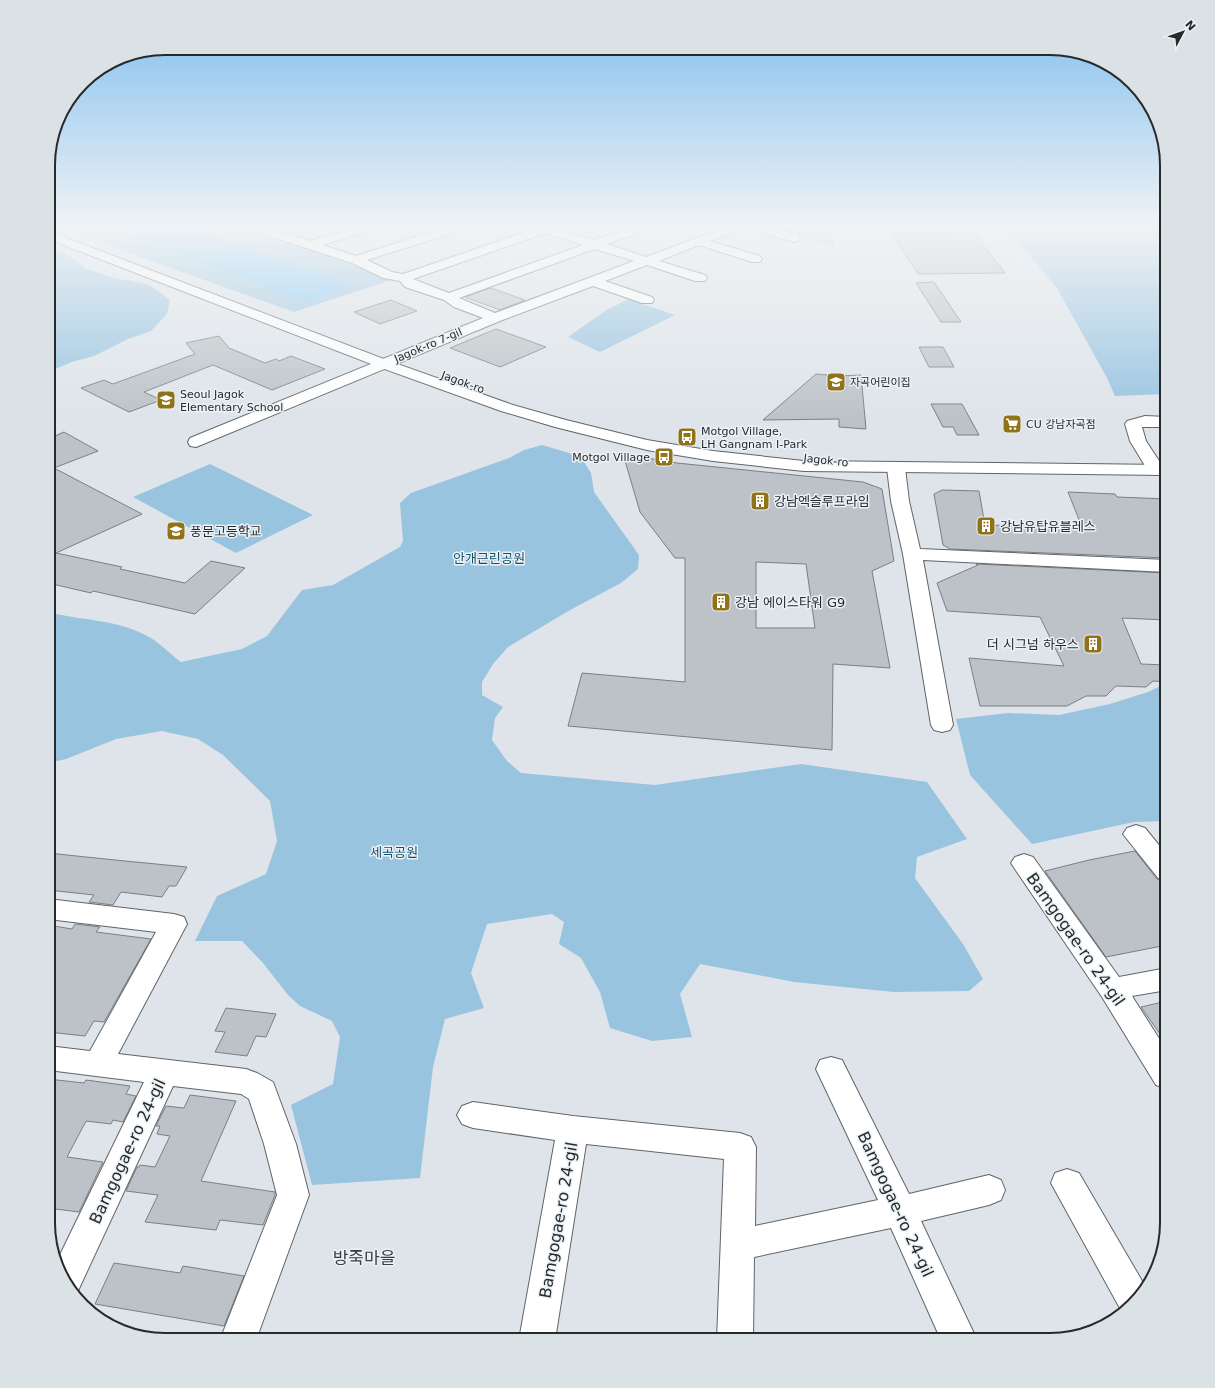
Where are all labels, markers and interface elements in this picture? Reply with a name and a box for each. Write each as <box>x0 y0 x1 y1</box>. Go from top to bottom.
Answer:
north arrow <box>1163 12 1203 52</box>
text: N <box>1182 18 1198 34</box>
street label: Jagok-ro 7-gil <box>391 325 464 366</box>
street label: Jagok-ro <box>438 368 486 396</box>
school or university icon: 자곡어린이집 <box>825 371 847 393</box>
place label: 자곡어린이집 <box>850 376 911 389</box>
place label: Seoul Jagok Elementary School <box>180 388 283 414</box>
school or university icon: Seoul Jagok Elementary School <box>155 389 177 411</box>
supermarket icon: CU 강남자곡점 <box>1001 413 1023 435</box>
place label: CU 강남자곡점 <box>1026 418 1096 431</box>
place label: Motgol Village, LH Gangnam I-Park <box>701 425 808 451</box>
bus stop icon: Motgol Village, LH Gangnam I-Park <box>676 426 698 448</box>
bus stop icon: Motgol Village <box>653 446 675 468</box>
place label: Motgol Village <box>572 451 650 464</box>
street label: Jagok-ro <box>802 452 849 469</box>
building icon: 강남엑슬루프라임 <box>749 490 771 512</box>
place label: 강남엑슬루프라임 <box>774 494 870 509</box>
building icon: 강남유탑유블레스 <box>975 515 997 537</box>
place label: 강남유탑유블레스 <box>1000 519 1096 534</box>
school or university icon: 풍문고등학교 <box>165 520 187 542</box>
place label: 풍문고등학교 <box>190 524 262 539</box>
park label: 안개근린공원 <box>453 551 525 566</box>
building icon: 강남 에이스타워 G9 <box>710 591 732 613</box>
place label: 강남 에이스타워 G9 <box>735 595 845 610</box>
building icon: 더 시그넘 하우스 <box>1082 633 1104 655</box>
place label: 더 시그넘 하우스 <box>987 637 1079 652</box>
park label: 세곡공원 <box>370 845 418 860</box>
street label: Bamgogae-ro 24-gil <box>1022 869 1129 1010</box>
street label: Bamgogae-ro 24-gil <box>85 1076 169 1227</box>
street label: Bamgogae-ro 24-gil <box>854 1129 938 1280</box>
street label: Bamgogae-ro 24-gil <box>535 1141 582 1300</box>
district label: 방죽마을 <box>333 1248 395 1268</box>

